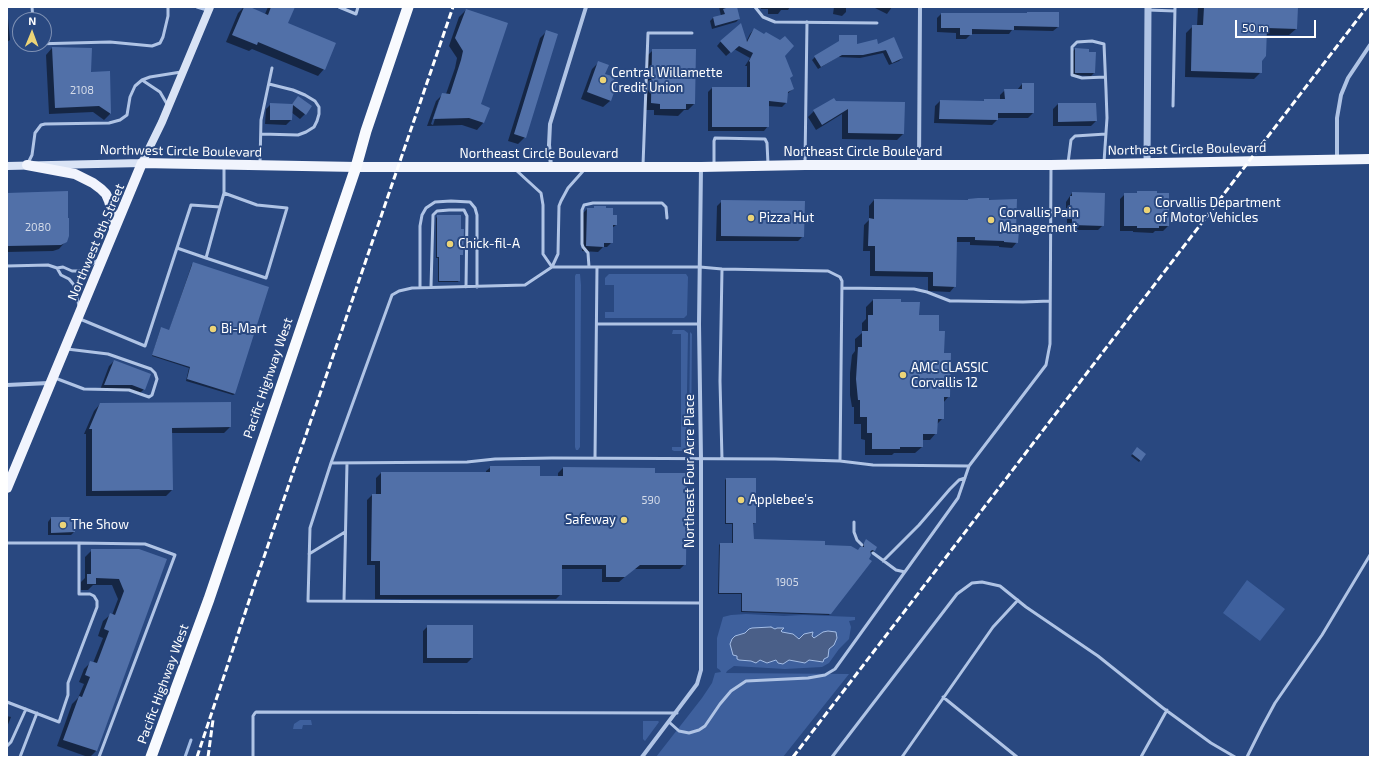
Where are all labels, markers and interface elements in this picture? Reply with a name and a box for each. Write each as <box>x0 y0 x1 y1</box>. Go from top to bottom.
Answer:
north arrow <box>12 12 52 52</box>
scale bar <box>1237 12 1318 38</box>
text: N <box>28 14 36 27</box>
text: 50 m <box>1242 20 1269 34</box>
place label: Central Willamette Credit Union <box>611 65 723 96</box>
marker: Central Willamette Credit Union <box>598 75 608 85</box>
house number: 2108 <box>70 83 94 97</box>
street label: Northeast Circle Boulevard <box>1107 140 1267 158</box>
street label: Northwest Circle Boulevard <box>100 142 262 160</box>
street label: Northeast Circle Boulevard <box>784 144 942 160</box>
street label: Northeast Circle Boulevard <box>460 146 618 162</box>
street label: Northwest 9th Street <box>64 181 128 303</box>
place label: Corvallis Department of Motor Vehicles <box>1155 195 1281 226</box>
place label: Corvallis Pain Management <box>999 205 1079 236</box>
marker: Corvallis Department of Motor Vehicles <box>1142 205 1152 215</box>
place label: Pizza Hut <box>759 210 814 226</box>
marker: Pizza Hut <box>746 213 756 223</box>
marker: Corvallis Pain Management <box>986 215 996 225</box>
house number: 2080 <box>25 220 51 234</box>
place label: Chick-fil-A <box>458 236 520 252</box>
marker: Chick-fil-A <box>445 239 455 249</box>
street label: Pacific Highway West <box>240 316 296 440</box>
place label: Bi-Mart <box>221 321 267 337</box>
marker: Bi-Mart <box>208 324 218 334</box>
place label: AMC CLASSIC Corvallis 12 <box>911 360 988 391</box>
marker: AMC CLASSIC Corvallis 12 <box>898 370 908 380</box>
street label: Northeast Four Acre Place <box>682 394 698 548</box>
place label: Applebee's <box>749 492 814 508</box>
house number: 590 <box>642 493 660 507</box>
marker: Applebee's <box>736 495 746 505</box>
place label: Safeway <box>565 512 616 528</box>
marker: Safeway <box>619 515 629 525</box>
place label: The Show <box>71 517 129 533</box>
marker: The Show <box>58 520 68 530</box>
house number: 1905 <box>775 575 799 589</box>
street label: Pacific Highway West <box>134 622 192 746</box>

